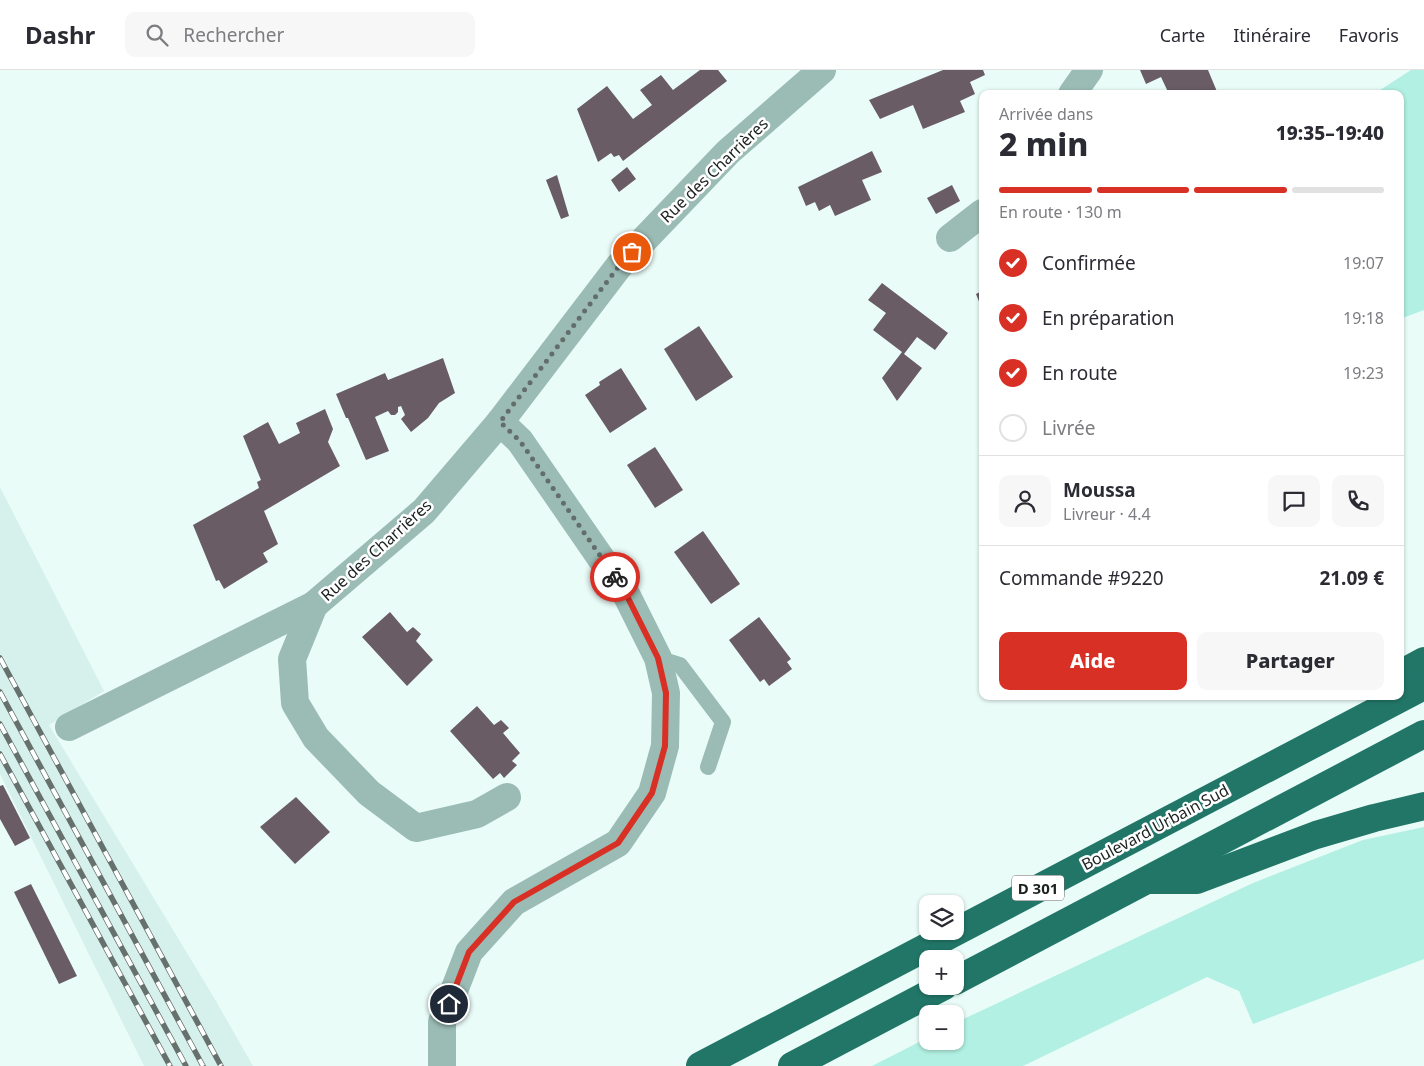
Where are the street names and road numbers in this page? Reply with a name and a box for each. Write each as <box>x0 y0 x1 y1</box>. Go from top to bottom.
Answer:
street label: Rue des Charrières <box>655 113 773 227</box>
street label: Rue des Charrières <box>316 494 436 606</box>
street label: Boulevard Urbain Sud <box>1077 779 1233 875</box>
road number: D 301 <box>1012 876 1064 900</box>

